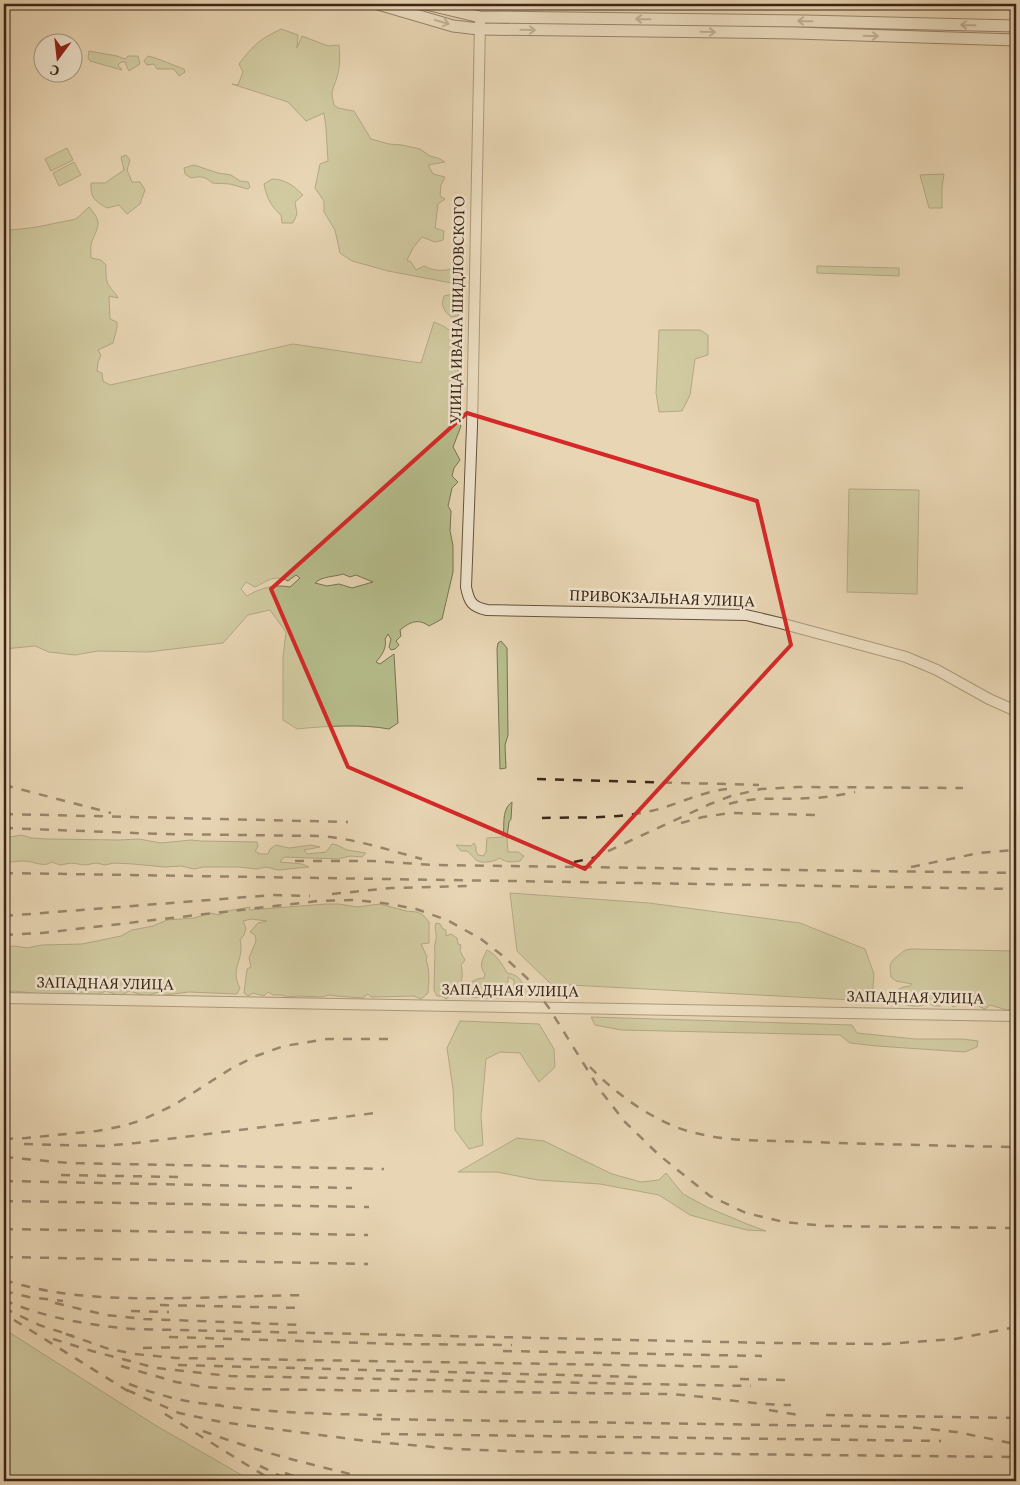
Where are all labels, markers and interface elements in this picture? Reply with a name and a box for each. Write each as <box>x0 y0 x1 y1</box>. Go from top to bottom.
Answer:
one-way arrow <box>635 14 651 24</box>
one-way arrow <box>797 17 813 26</box>
one-way arrow <box>433 18 449 28</box>
one-way arrow <box>960 20 976 30</box>
one-way arrow <box>520 25 536 35</box>
one-way arrow <box>700 27 716 37</box>
one-way arrow <box>862 31 878 40</box>
north arrow <box>32 32 82 82</box>
text: С <box>48 59 62 79</box>
street label: УЛИЦА ИВАНА ШИДЛОВСКОГО <box>447 196 471 424</box>
street label: ПРИВОКЗАЛЬНАЯ УЛИЦА <box>569 586 756 614</box>
street label: ЗАПАДНАЯ УЛИЦА <box>36 973 174 997</box>
street label: ЗАПАДНАЯ УЛИЦА <box>441 980 579 1004</box>
street label: ЗАПАДНАЯ УЛИЦА <box>846 987 984 1011</box>

